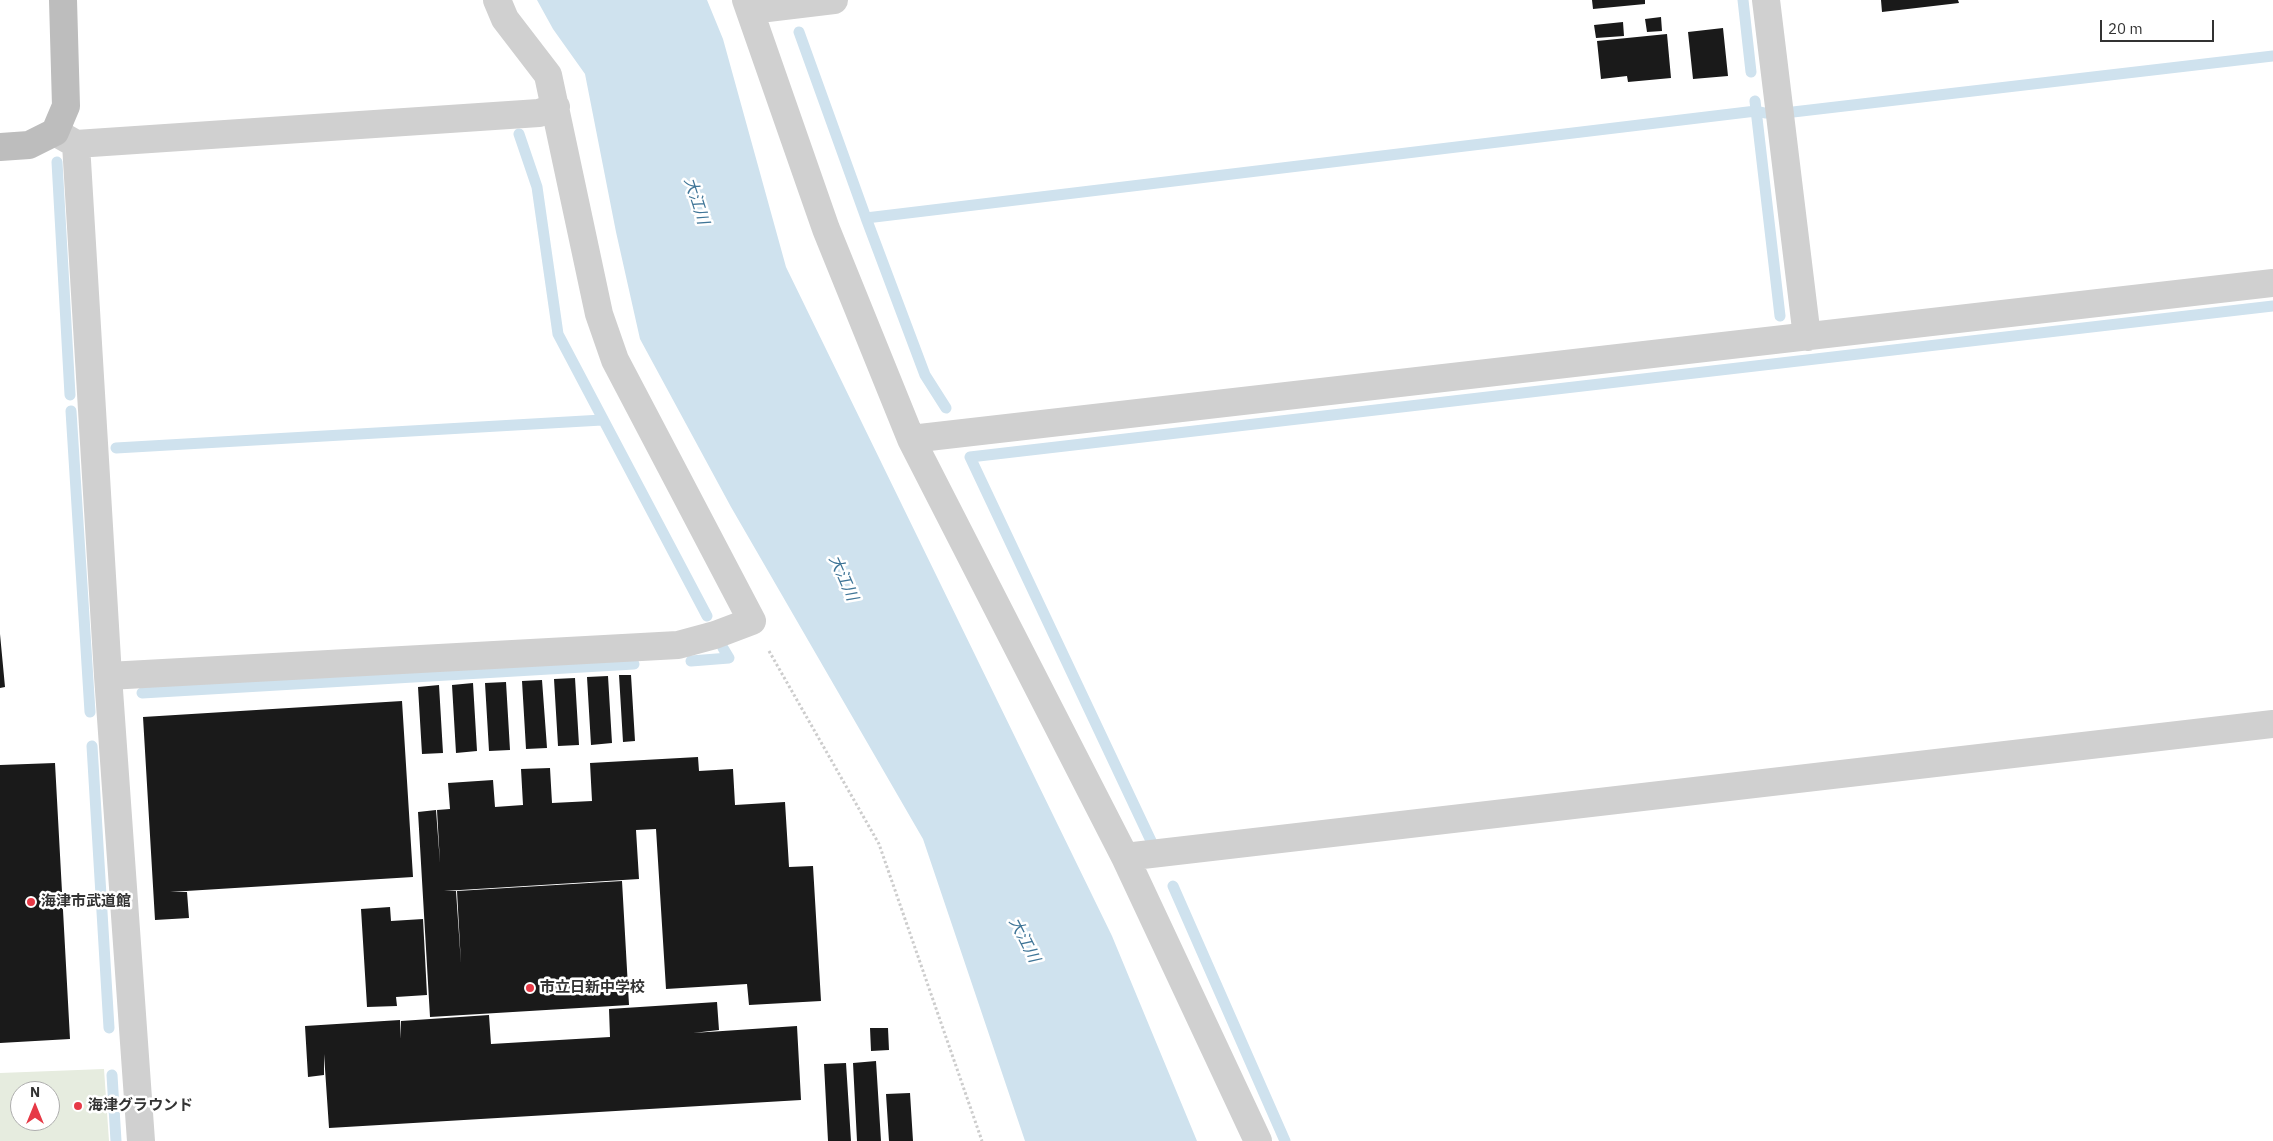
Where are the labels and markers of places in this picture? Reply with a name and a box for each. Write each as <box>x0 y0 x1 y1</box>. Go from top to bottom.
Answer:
place label: 海津市武道館 <box>41 893 131 911</box>
marker: 海津市武道館 <box>25 896 37 908</box>
place label: 市立日新中学校 <box>540 979 645 997</box>
marker: 市立日新中学校 <box>524 982 536 994</box>
place label: 海津グラウンド <box>88 1097 193 1115</box>
marker: 海津グラウンド <box>72 1100 84 1112</box>

